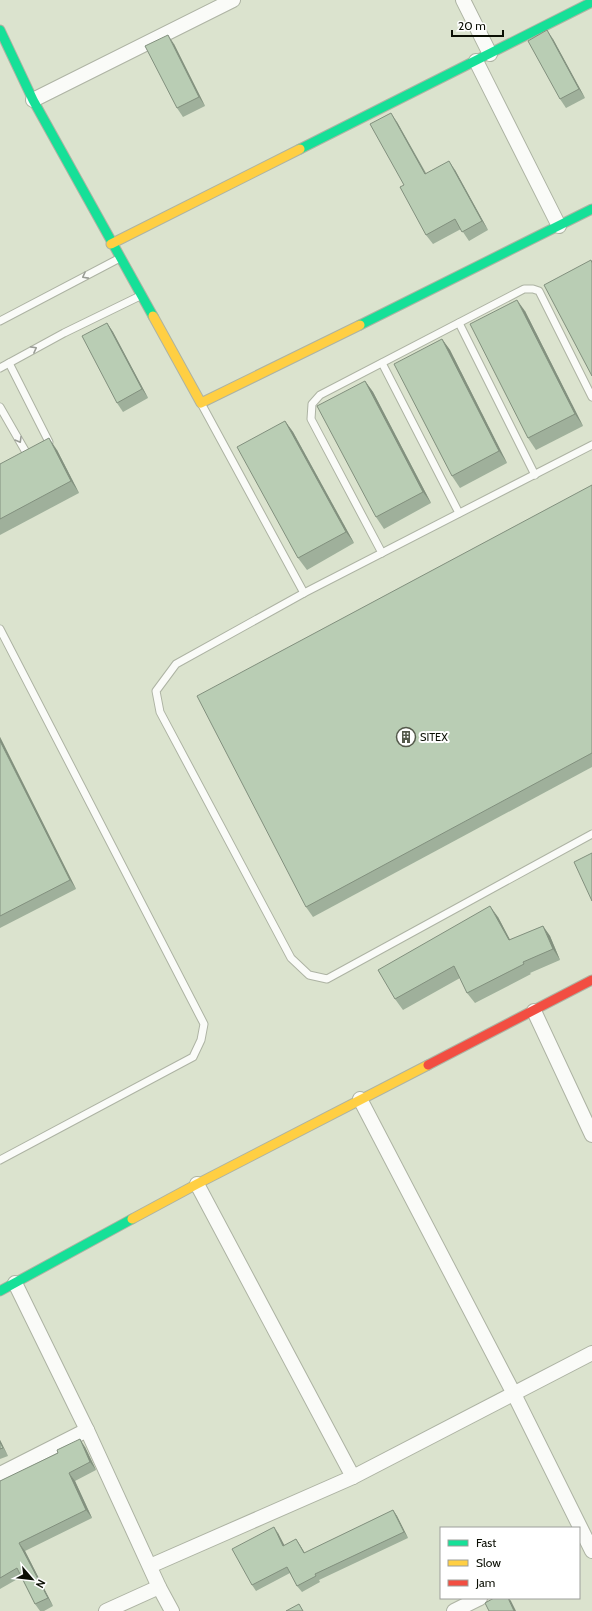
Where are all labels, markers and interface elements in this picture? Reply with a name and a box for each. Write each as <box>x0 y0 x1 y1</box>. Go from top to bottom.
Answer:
scale bar <box>452 12 503 38</box>
text: 20 m <box>458 18 486 33</box>
one-way arrow <box>82 272 89 279</box>
one-way arrow <box>30 346 37 354</box>
one-way arrow <box>15 436 22 444</box>
building icon: SITEX <box>395 726 417 748</box>
place label: SITEX <box>420 730 448 744</box>
legend <box>440 1527 580 1599</box>
text: Fast <box>476 1535 496 1550</box>
text: Slow <box>476 1555 501 1570</box>
north arrow <box>12 1559 52 1599</box>
text: Jam <box>475 1575 495 1590</box>
text: N <box>33 1577 49 1590</box>

